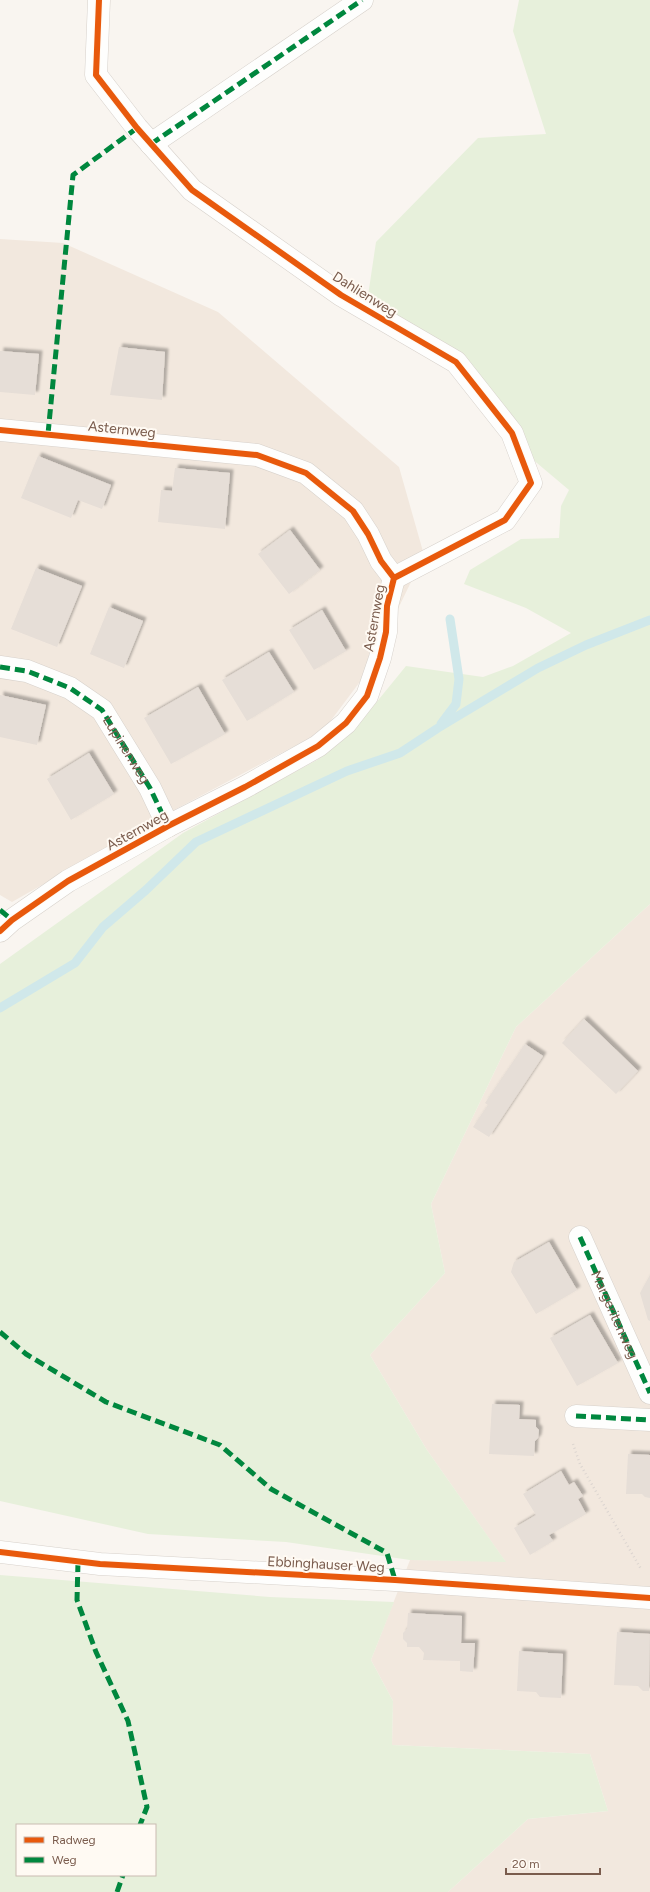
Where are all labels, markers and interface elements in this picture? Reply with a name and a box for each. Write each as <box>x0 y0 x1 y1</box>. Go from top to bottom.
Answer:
street label: Dahlienweg <box>329 268 400 321</box>
street label: Asternweg <box>87 417 157 442</box>
street label: Asternweg <box>360 583 389 653</box>
street label: Lupinenweg <box>99 713 153 787</box>
street label: Asternweg <box>103 807 171 854</box>
street label: Margeritenweg <box>587 1268 642 1362</box>
street label: Ebbinghauser Weg <box>267 1553 385 1576</box>
legend <box>16 1824 156 1876</box>
text: Radweg <box>52 1833 96 1847</box>
scale bar <box>506 1850 600 1876</box>
text: Weg <box>52 1853 77 1867</box>
text: 20 m <box>512 1857 540 1871</box>

